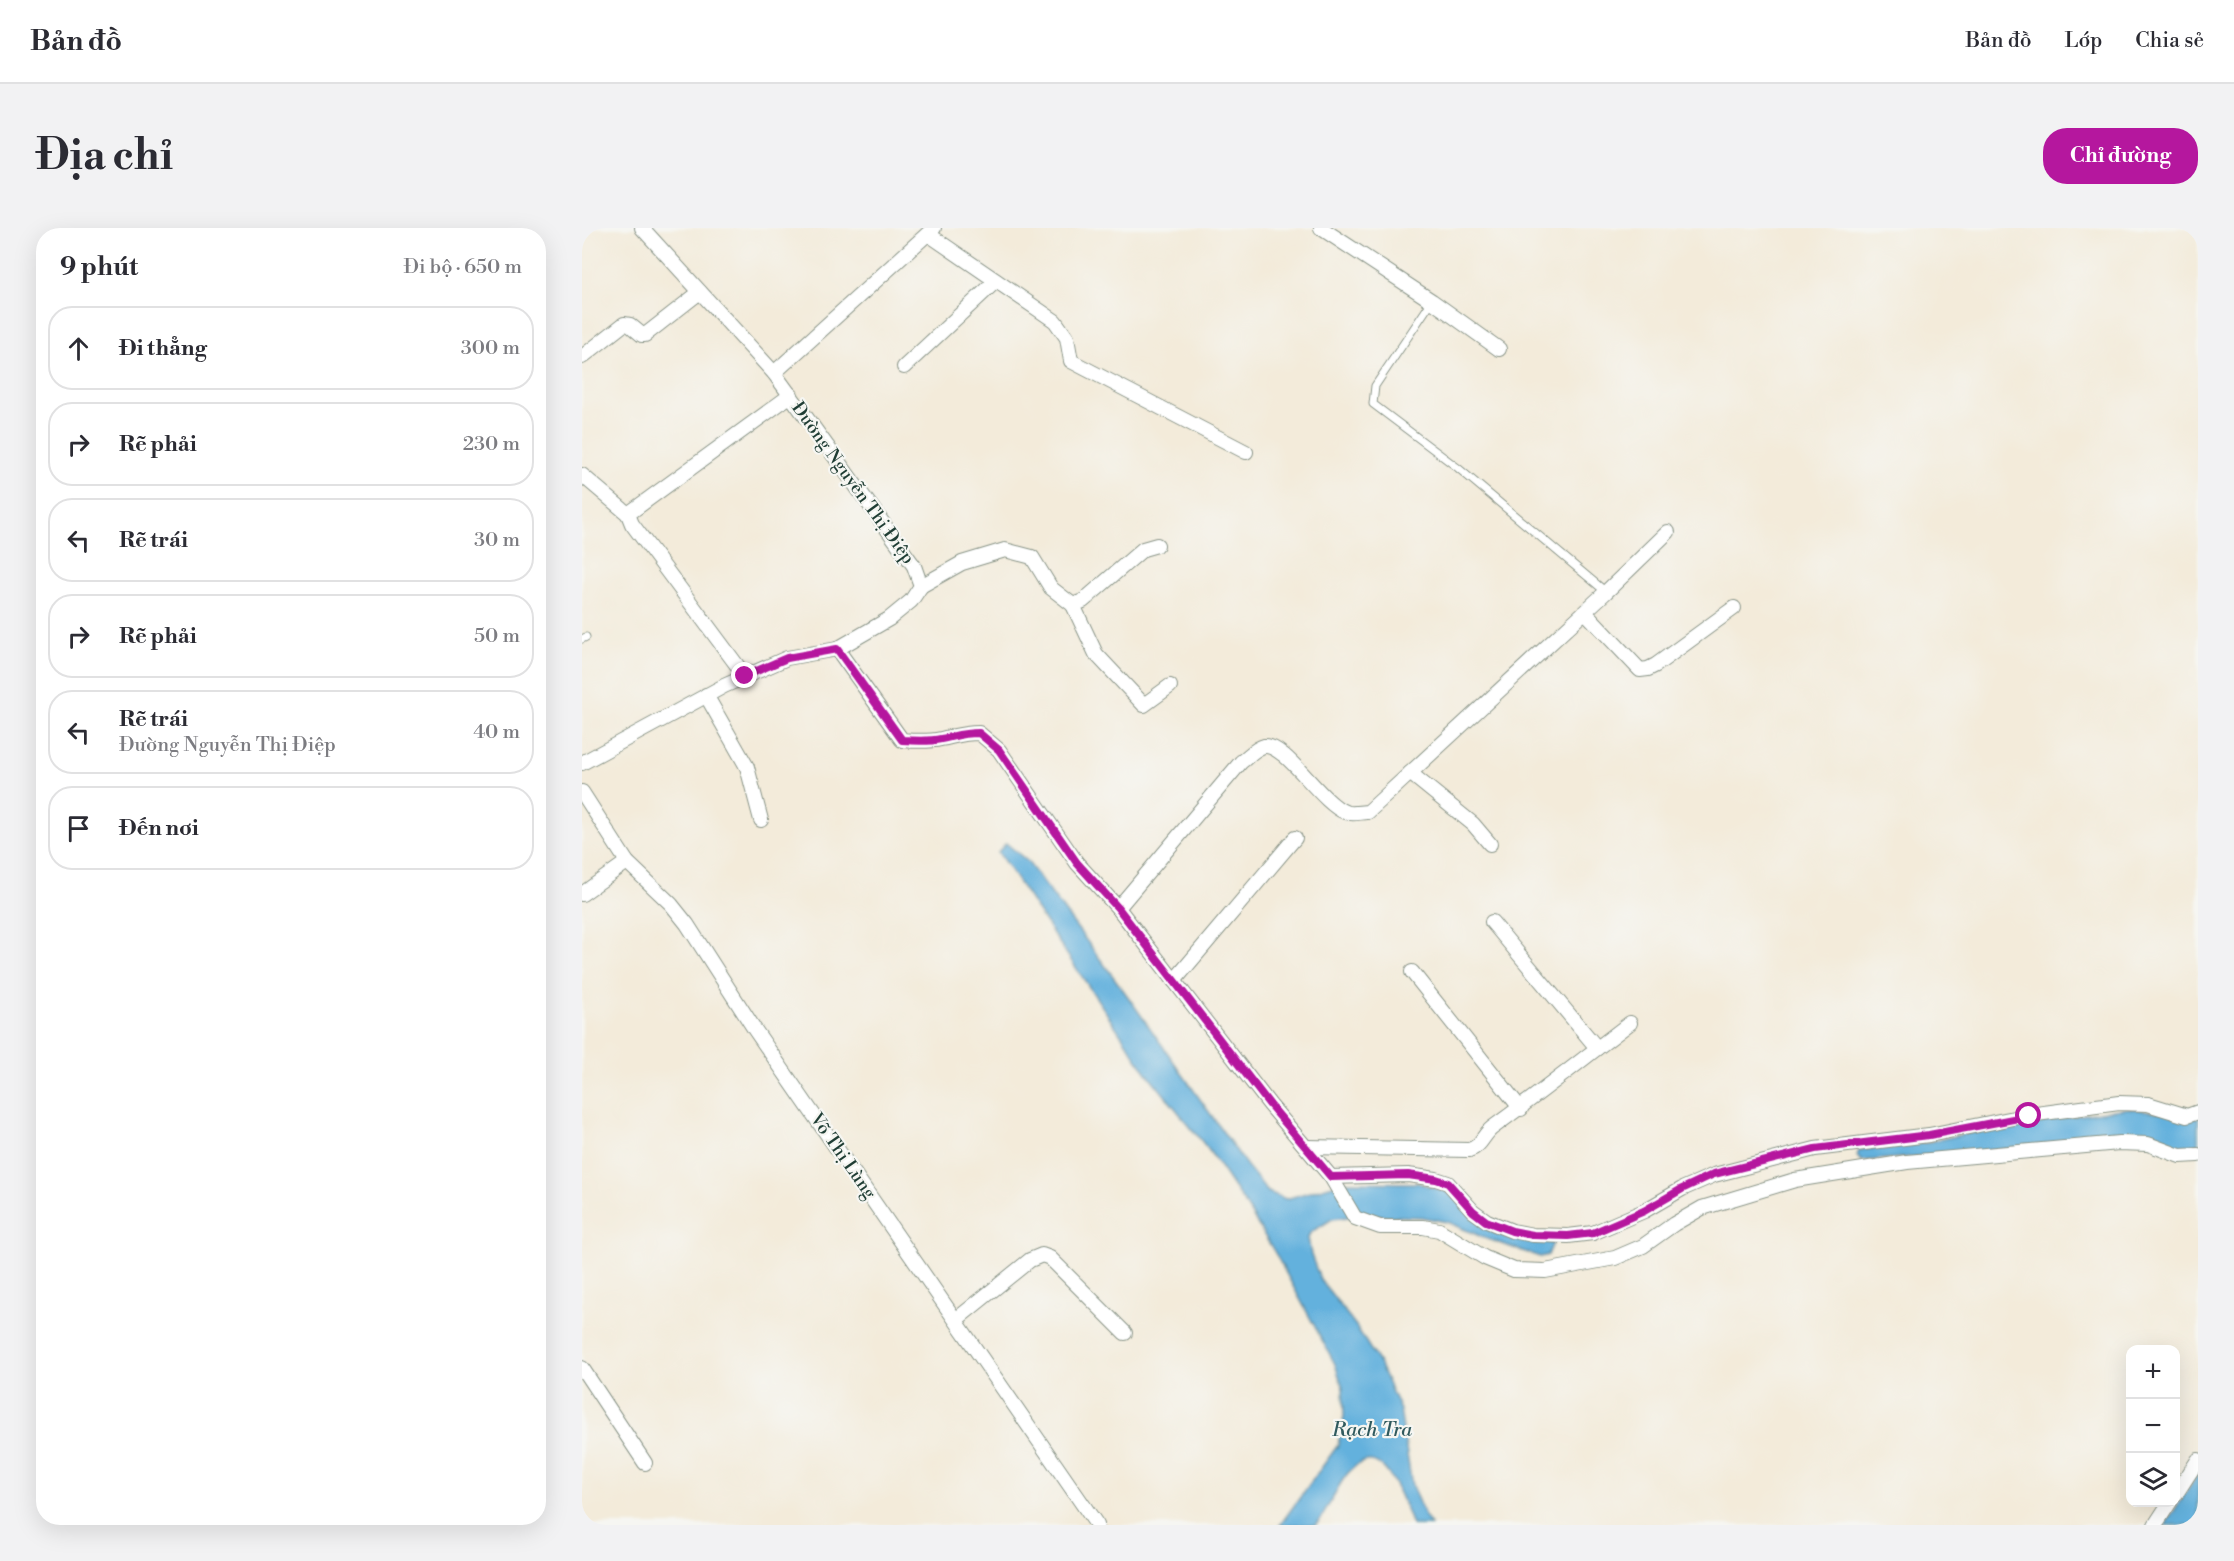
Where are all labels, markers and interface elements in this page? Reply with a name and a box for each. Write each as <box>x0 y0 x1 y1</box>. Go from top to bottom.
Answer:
text: Bản đồ <box>30 24 122 59</box>
text: Bản đồ <box>1966 28 2032 54</box>
text: Lớp <box>2065 28 2102 54</box>
text: Chia sẻ <box>2135 28 2204 54</box>
button: Chỉ đường <box>2043 128 2198 184</box>
text: Địa chỉ <box>36 130 173 183</box>
text: 9 phút <box>60 251 138 283</box>
text: Đi bộ · 650 m <box>404 255 522 280</box>
icon: ahead <box>62 332 95 365</box>
text: Đi thẳng <box>119 335 207 362</box>
text: 300 m <box>461 336 520 361</box>
street label: Đường Nguyễn Thị Điệp <box>786 397 920 569</box>
icon: right <box>62 428 95 461</box>
text: Rẽ phải <box>119 431 197 458</box>
text: 230 m <box>463 432 520 457</box>
icon: left <box>62 524 95 557</box>
text: Rẽ trái <box>119 527 188 554</box>
text: 30 m <box>474 528 520 553</box>
icon: right <box>62 620 95 653</box>
text: Rẽ phải <box>119 623 197 650</box>
text: 50 m <box>474 624 520 649</box>
route end <box>731 662 757 688</box>
text: Rẽ trái <box>119 706 188 733</box>
icon: left <box>62 716 95 749</box>
text: 40 m <box>473 720 520 745</box>
text: Đường Nguyễn Thị Điệp <box>119 733 336 758</box>
icon: arrive <box>62 812 95 845</box>
text: Đến nơi <box>119 815 199 842</box>
route start <box>2015 1102 2041 1128</box>
street label: Võ Thị Lùng <box>804 1108 881 1204</box>
map controls <box>2126 1345 2180 1507</box>
button: + <box>2126 1345 2180 1399</box>
button: − <box>2126 1399 2180 1453</box>
water label: Rạch Tra <box>1331 1418 1413 1443</box>
button: layers <box>2126 1453 2180 1507</box>

